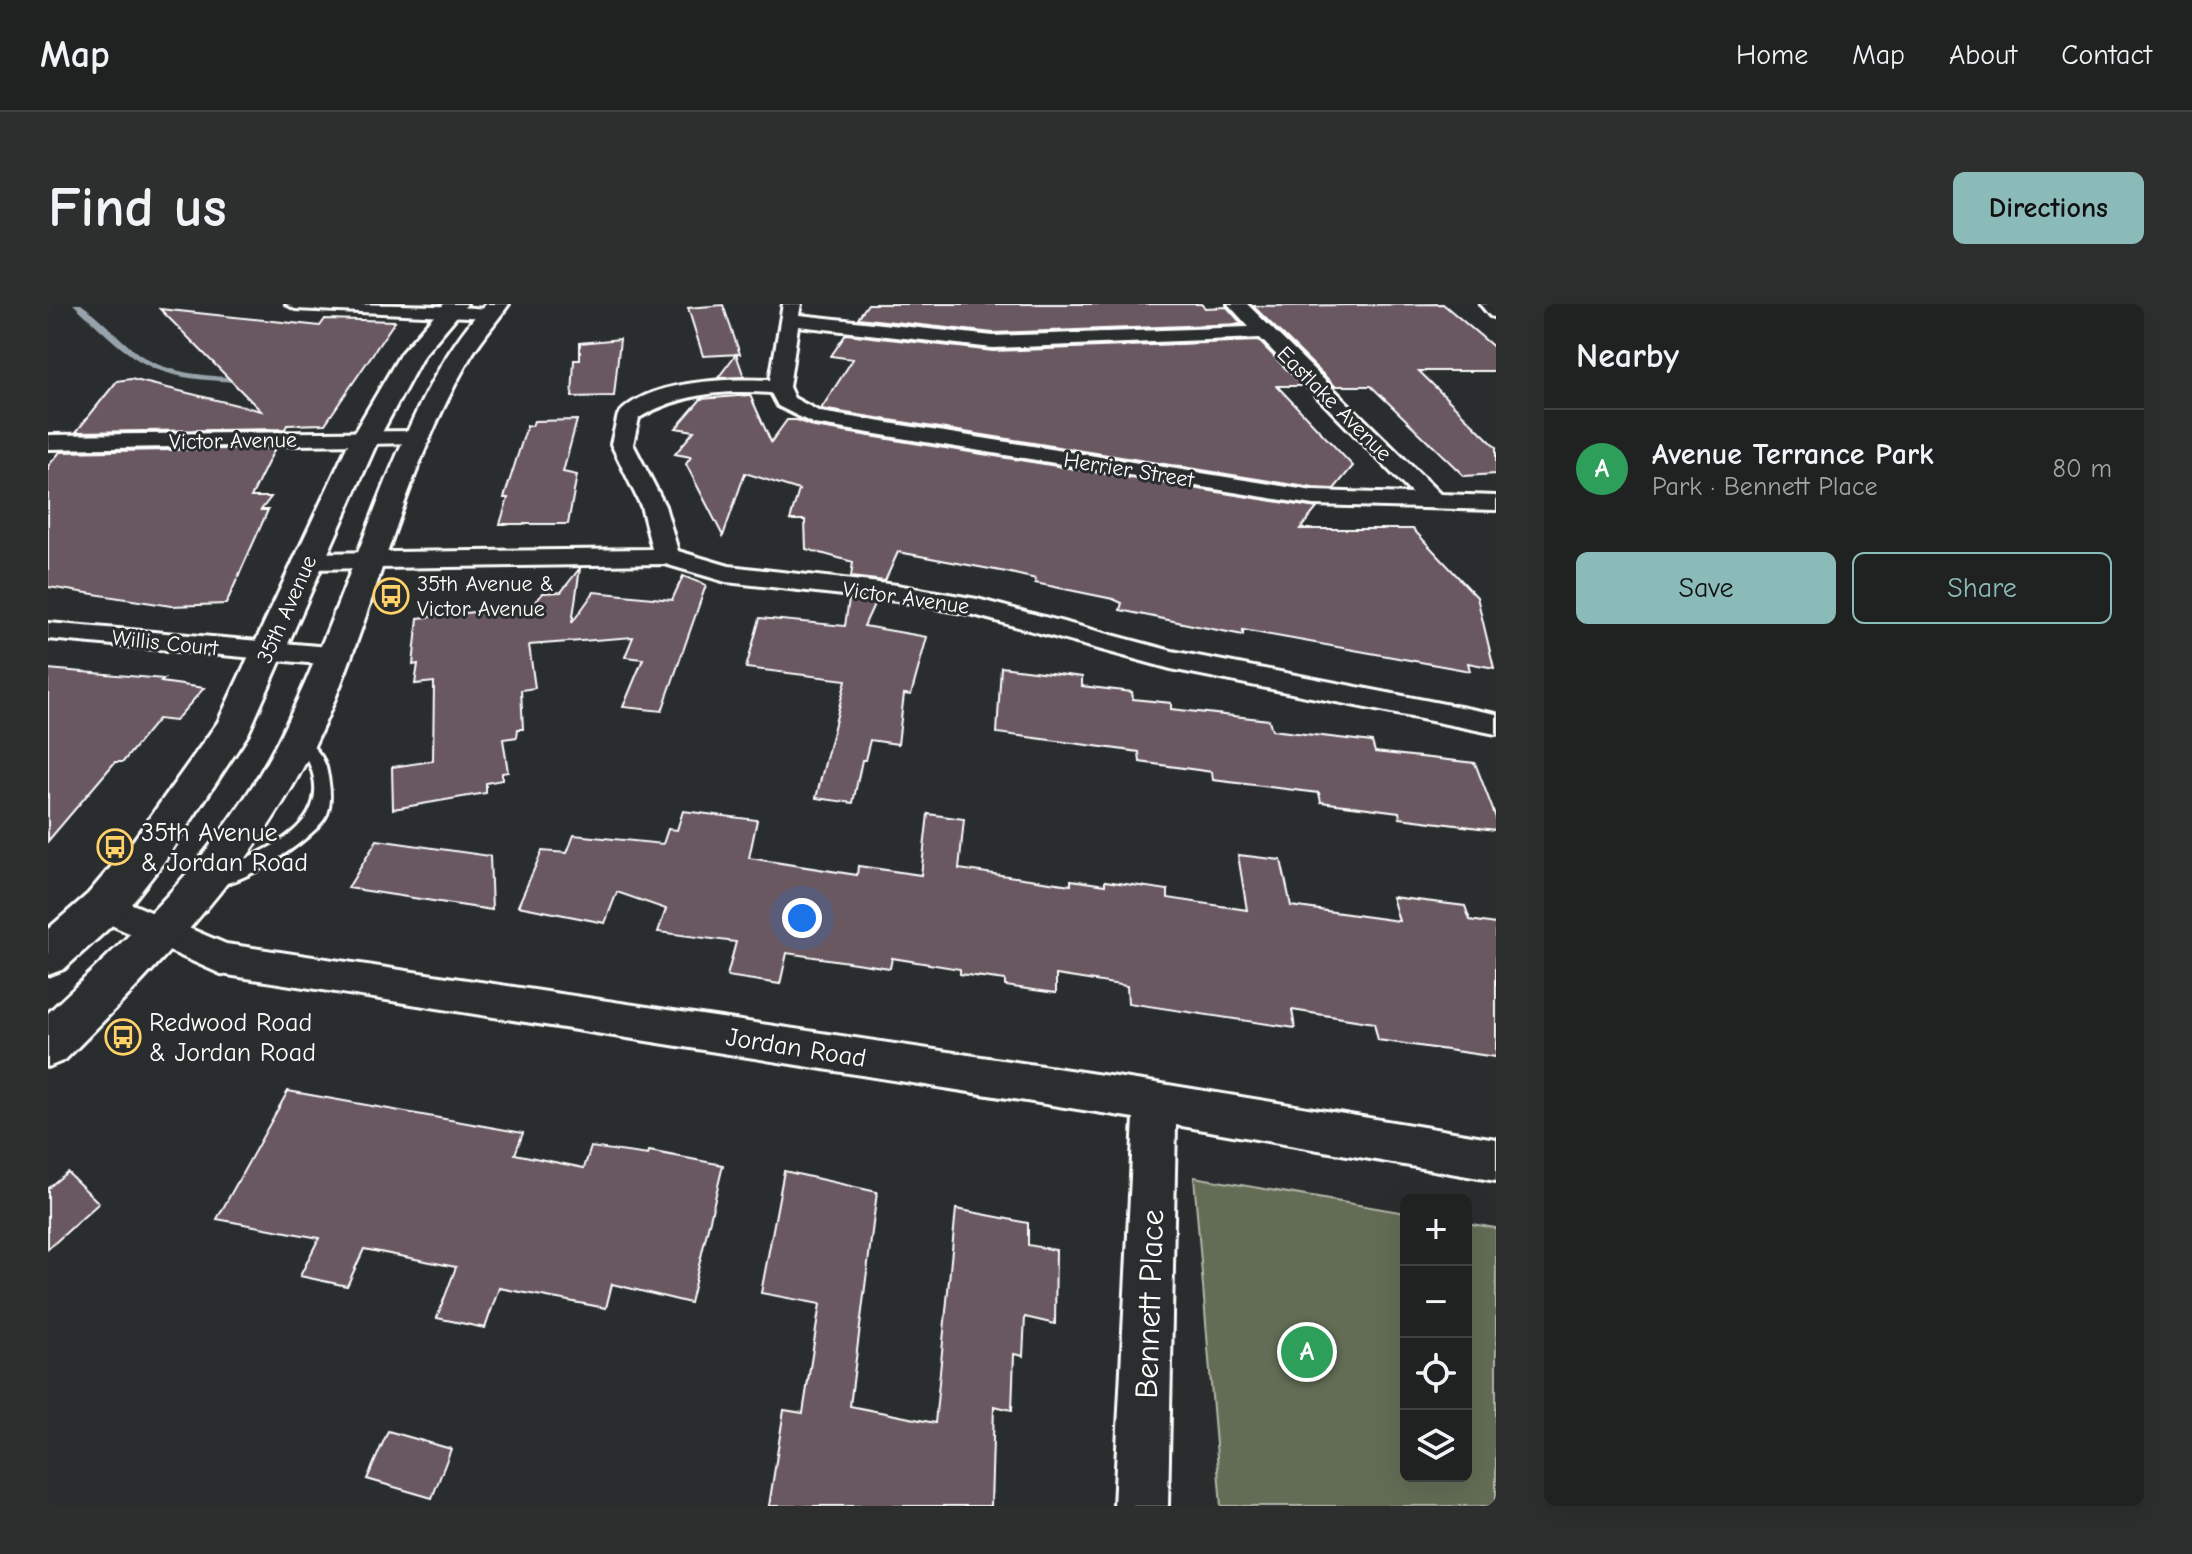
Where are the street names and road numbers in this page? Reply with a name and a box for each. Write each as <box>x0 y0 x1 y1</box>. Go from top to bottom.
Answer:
street label: Eastlake Avenue <box>1271 341 1397 467</box>
street label: Victor Avenue <box>169 427 297 455</box>
street label: Herrier Street <box>1062 447 1197 493</box>
street label: 35th Avenue <box>252 551 322 667</box>
street label: Victor Avenue <box>841 576 971 620</box>
street label: Willis Court <box>111 624 220 662</box>
street label: Jordan Road <box>724 1022 868 1074</box>
street label: Bennett Place <box>1128 1209 1171 1399</box>

